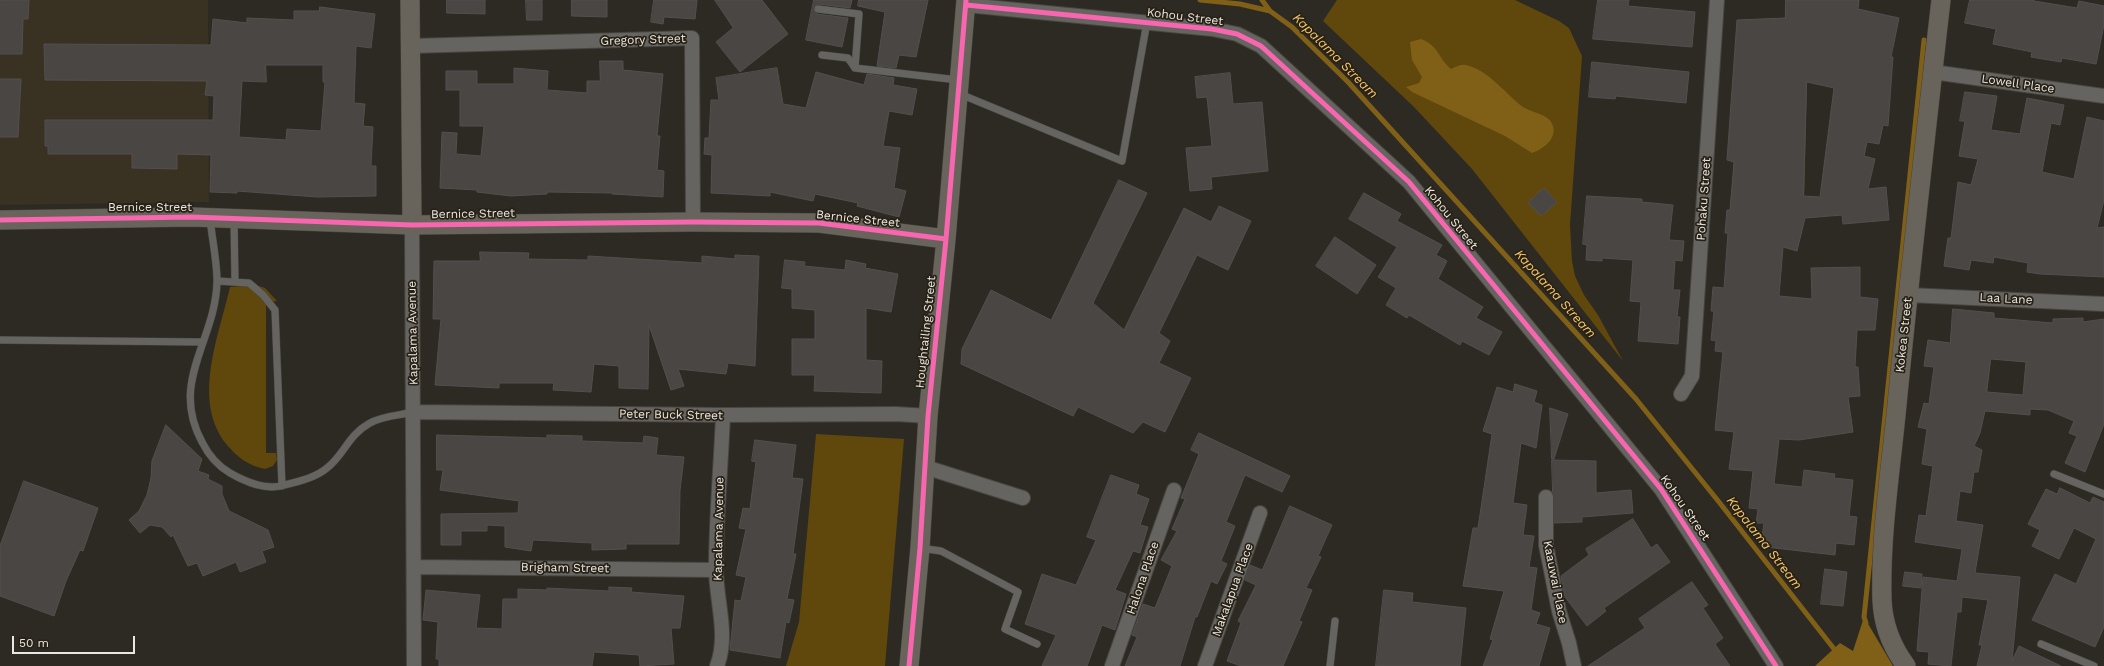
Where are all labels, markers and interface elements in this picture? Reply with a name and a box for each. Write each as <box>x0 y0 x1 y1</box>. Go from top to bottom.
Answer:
street label: Kohou Street <box>1146 5 1224 29</box>
water label: Kapalama Stream <box>1289 10 1381 102</box>
street label: Gregory Street <box>600 31 686 49</box>
street label: Lowell Place <box>1981 72 2055 96</box>
street label: Pohaku Street <box>1694 157 1714 241</box>
street label: Kohou Street <box>1421 184 1481 252</box>
street label: Bernice Street <box>108 200 192 214</box>
street label: Bernice Street <box>431 206 515 222</box>
street label: Bernice Street <box>815 207 901 231</box>
water label: Kapalama Stream <box>1511 246 1599 342</box>
street label: Houghtailing Street <box>913 275 939 389</box>
street label: Kapalama Avenue <box>405 281 421 385</box>
street label: Laa Lane <box>1979 290 2033 308</box>
street label: Kokea Street <box>1893 297 1915 373</box>
street label: Peter Buck Street <box>619 407 723 423</box>
street label: Kohou Street <box>1657 472 1713 544</box>
street label: Kapalama Avenue <box>711 477 727 581</box>
water label: Kapalama Stream <box>1723 493 1805 593</box>
street label: Kaauwai Place <box>1540 539 1570 625</box>
street label: Halona Place <box>1124 540 1162 616</box>
street label: Makalapua Place <box>1209 541 1257 639</box>
street label: Brigham Street <box>521 560 609 576</box>
scale bar <box>14 628 137 654</box>
text: 50 m <box>19 636 49 650</box>

